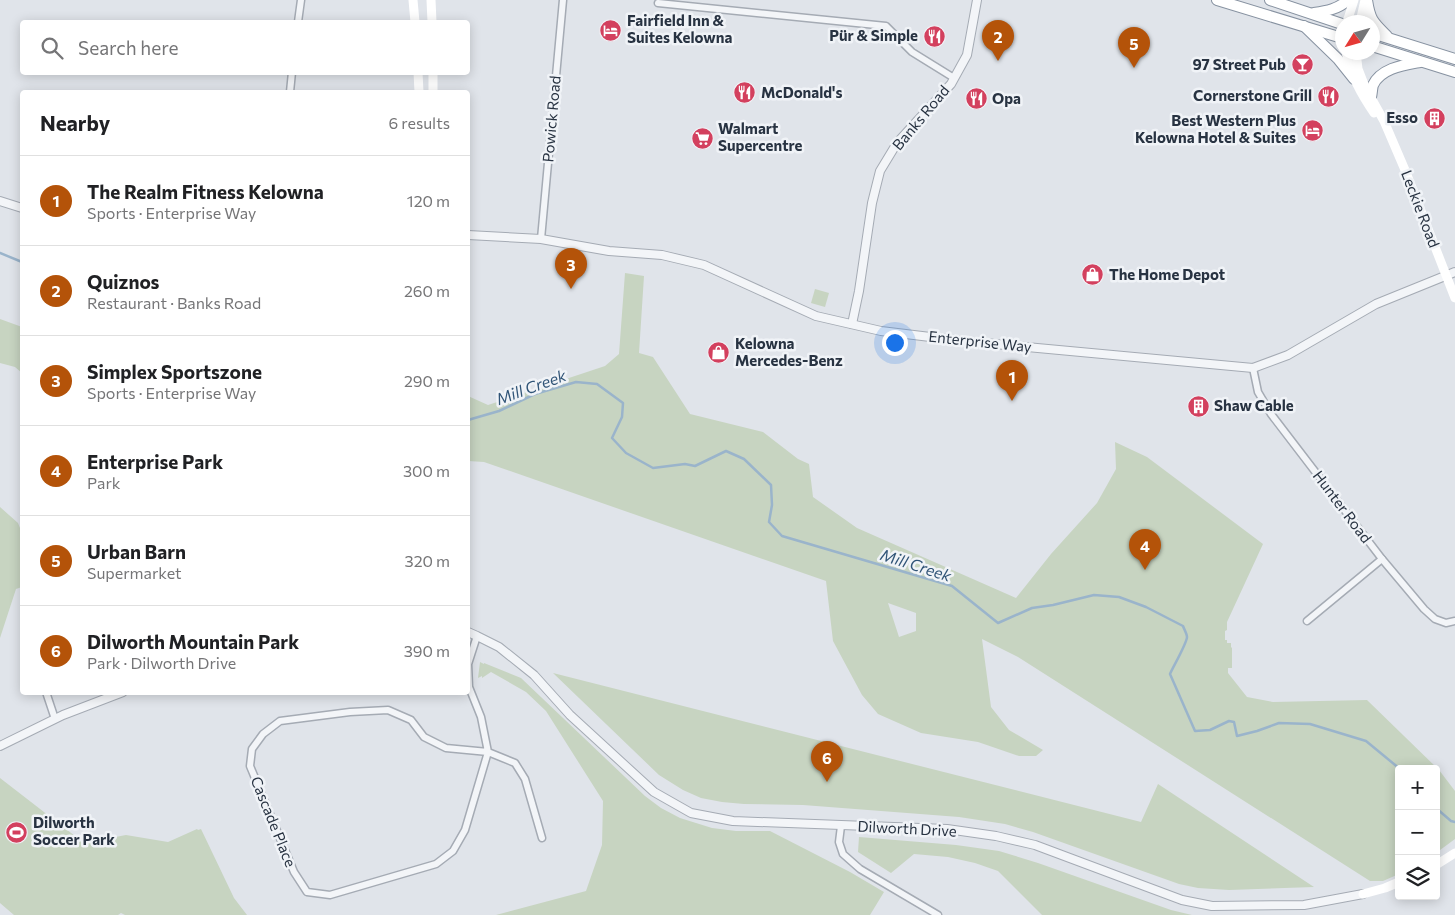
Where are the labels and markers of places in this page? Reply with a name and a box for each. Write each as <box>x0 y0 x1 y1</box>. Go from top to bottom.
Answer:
place label: Fairfield Inn & Suites Kelowna <box>627 11 732 46</box>
hotel icon: Fairfield Inn & Suites Kelowna <box>599 18 623 42</box>
pin: 2 <box>982 20 1014 61</box>
restaurant icon: Pür & Simple <box>922 24 946 48</box>
place label: Pür & Simple <box>829 26 918 44</box>
pin: 5 <box>1118 27 1150 68</box>
bar icon: 97 Street Pub <box>1290 53 1314 77</box>
place label: 97 Street Pub <box>1192 55 1286 73</box>
restaurant icon: McDonald's <box>733 81 757 105</box>
place label: McDonald's <box>761 83 842 101</box>
restaurant icon: Cornerstone Grill <box>1316 84 1340 108</box>
place label: Cornerstone Grill <box>1193 86 1312 104</box>
restaurant icon: Opa <box>964 87 988 111</box>
place label: Opa <box>992 89 1021 107</box>
building icon: Esso <box>1422 106 1446 130</box>
place label: Esso <box>1386 108 1418 126</box>
place label: Best Western Plus Kelowna Hotel & Suites <box>1135 111 1296 146</box>
hotel icon: Best Western Plus Kelowna Hotel & Suites <box>1300 118 1324 142</box>
place label: Walmart Supercentre <box>718 119 802 154</box>
supermarket icon: Walmart Supercentre <box>690 126 714 150</box>
pin: 3 <box>555 248 587 289</box>
shop icon: The Home Depot <box>1081 263 1105 287</box>
place label: The Home Depot <box>1109 265 1225 283</box>
place label: Kelowna Mercedes-Benz <box>735 334 843 369</box>
shop icon: Kelowna Mercedes-Benz <box>707 341 731 365</box>
pin: 1 <box>996 360 1028 401</box>
building icon: Shaw Cable <box>1186 394 1210 418</box>
place label: Shaw Cable <box>1214 396 1294 414</box>
pin: 4 <box>1129 529 1161 570</box>
pin: 6 <box>811 741 843 782</box>
place label: Dilworth Soccer Park <box>33 813 115 848</box>
sports icon: Dilworth Soccer Park <box>5 820 29 844</box>

